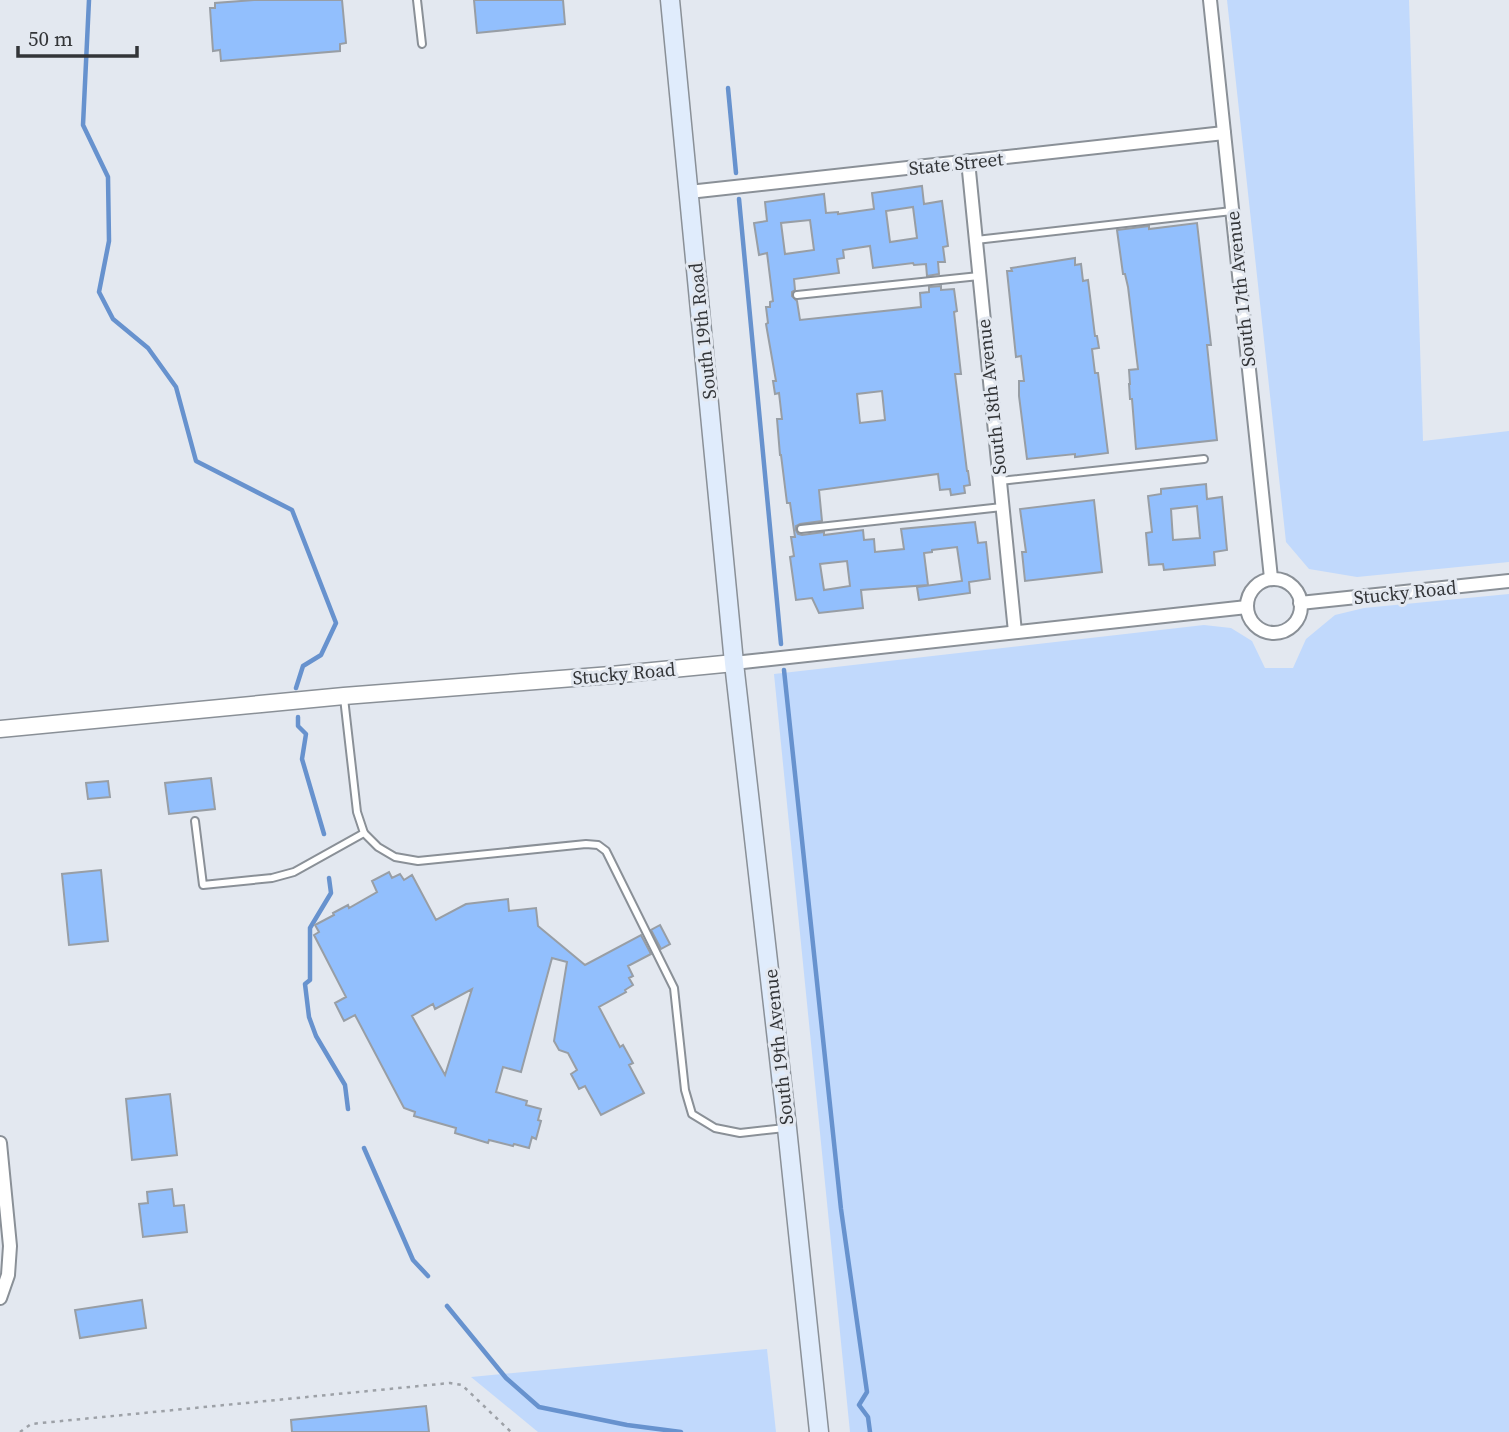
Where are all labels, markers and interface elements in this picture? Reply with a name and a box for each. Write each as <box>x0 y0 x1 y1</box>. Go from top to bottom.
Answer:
scale bar <box>18 14 136 58</box>
text: 50 m <box>28 24 73 53</box>
street label: State Street <box>908 145 1005 181</box>
street label: South 17th Avenue <box>1219 210 1261 368</box>
street label: South 19th Road <box>682 261 722 401</box>
street label: South 18th Avenue <box>970 318 1012 476</box>
street label: Stucky Road <box>1352 574 1458 610</box>
street label: Stucky Road <box>571 656 677 690</box>
street label: South 19th Avenue <box>757 968 799 1126</box>

